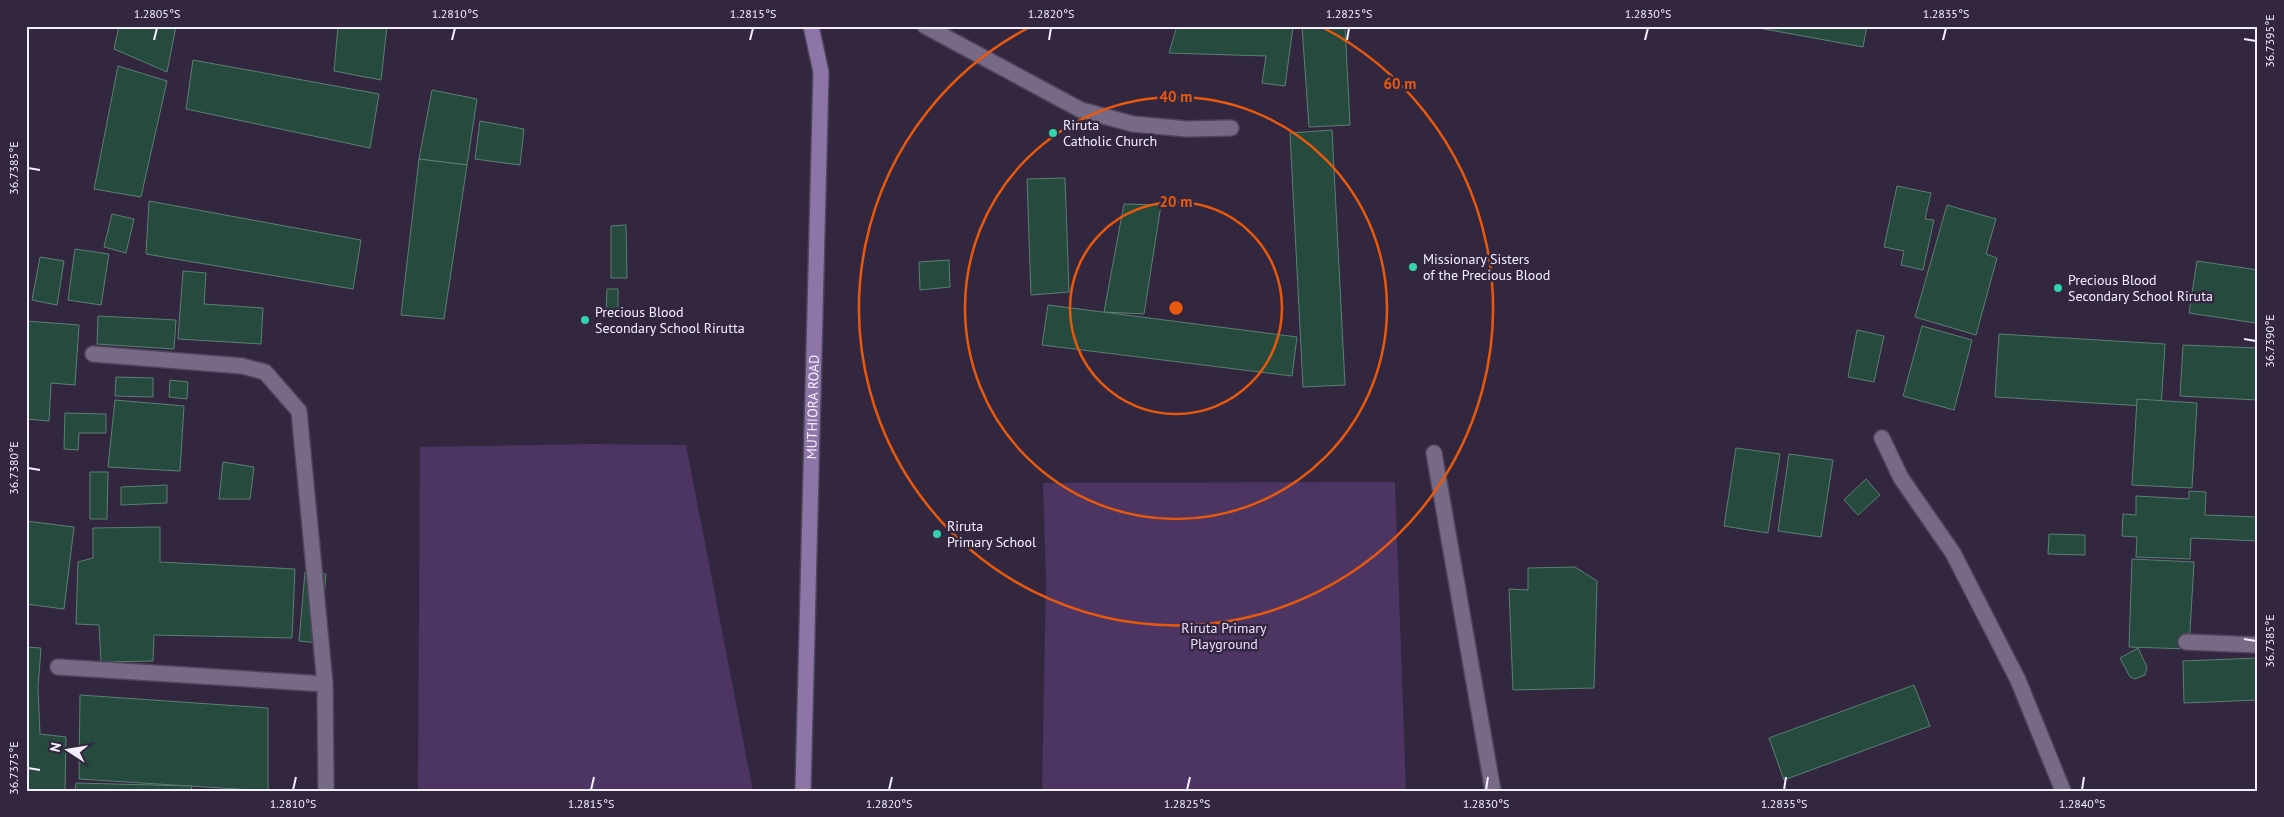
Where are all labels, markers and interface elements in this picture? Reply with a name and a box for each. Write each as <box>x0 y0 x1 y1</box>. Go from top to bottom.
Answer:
text: 1.2805°S <box>134 6 180 21</box>
text: 1.2810°S <box>432 6 478 21</box>
text: 1.2815°S <box>730 6 776 21</box>
text: 1.2820°S <box>1028 6 1074 21</box>
text: 1.2825°S <box>1326 6 1372 21</box>
text: 1.2830°S <box>1625 6 1671 21</box>
text: 1.2835°S <box>1923 6 1969 21</box>
text: 36.7395°E <box>2262 14 2277 68</box>
text: 60 m <box>1384 74 1416 93</box>
text: 40 m <box>1160 87 1192 106</box>
place label: Riruta Catholic Church <box>1063 116 1157 150</box>
marker: Riruta Catholic Church <box>1047 127 1059 139</box>
text: 36.7385°E <box>6 141 21 195</box>
text: 20 m <box>1160 192 1192 211</box>
place label: Missionary Sisters of the Precious Blood <box>1423 250 1550 284</box>
marker: Missionary Sisters of the Precious Blood <box>1407 261 1419 273</box>
place label: Precious Blood Secondary School Riruta <box>2068 271 2213 305</box>
marker: Precious Blood Secondary School Riruta <box>2052 282 2064 294</box>
centre of rings <box>1167 299 1185 317</box>
place label: Precious Blood Secondary School Rirutta <box>595 303 745 337</box>
marker: Precious Blood Secondary School Rirutta <box>579 314 591 326</box>
text: 36.7390°E <box>2262 314 2277 368</box>
street label: MUTHIORA ROAD <box>802 355 823 460</box>
text: 36.7380°E <box>6 441 21 495</box>
place label: Riruta Primary School <box>947 517 1036 551</box>
marker: Riruta Primary School <box>931 528 943 540</box>
text: 36.7385°E <box>2262 614 2277 668</box>
park label: Riruta Primary Playground <box>1181 619 1267 653</box>
north arrow <box>42 724 92 774</box>
text: 36.7375°E <box>6 741 21 795</box>
text: N <box>46 741 65 754</box>
text: 1.2810°S <box>270 796 316 811</box>
text: 1.2815°S <box>568 796 614 811</box>
text: 1.2820°S <box>866 796 912 811</box>
text: 1.2825°S <box>1164 796 1210 811</box>
text: 1.2830°S <box>1463 796 1509 811</box>
text: 1.2835°S <box>1761 796 1807 811</box>
text: 1.2840°S <box>2059 796 2105 811</box>

